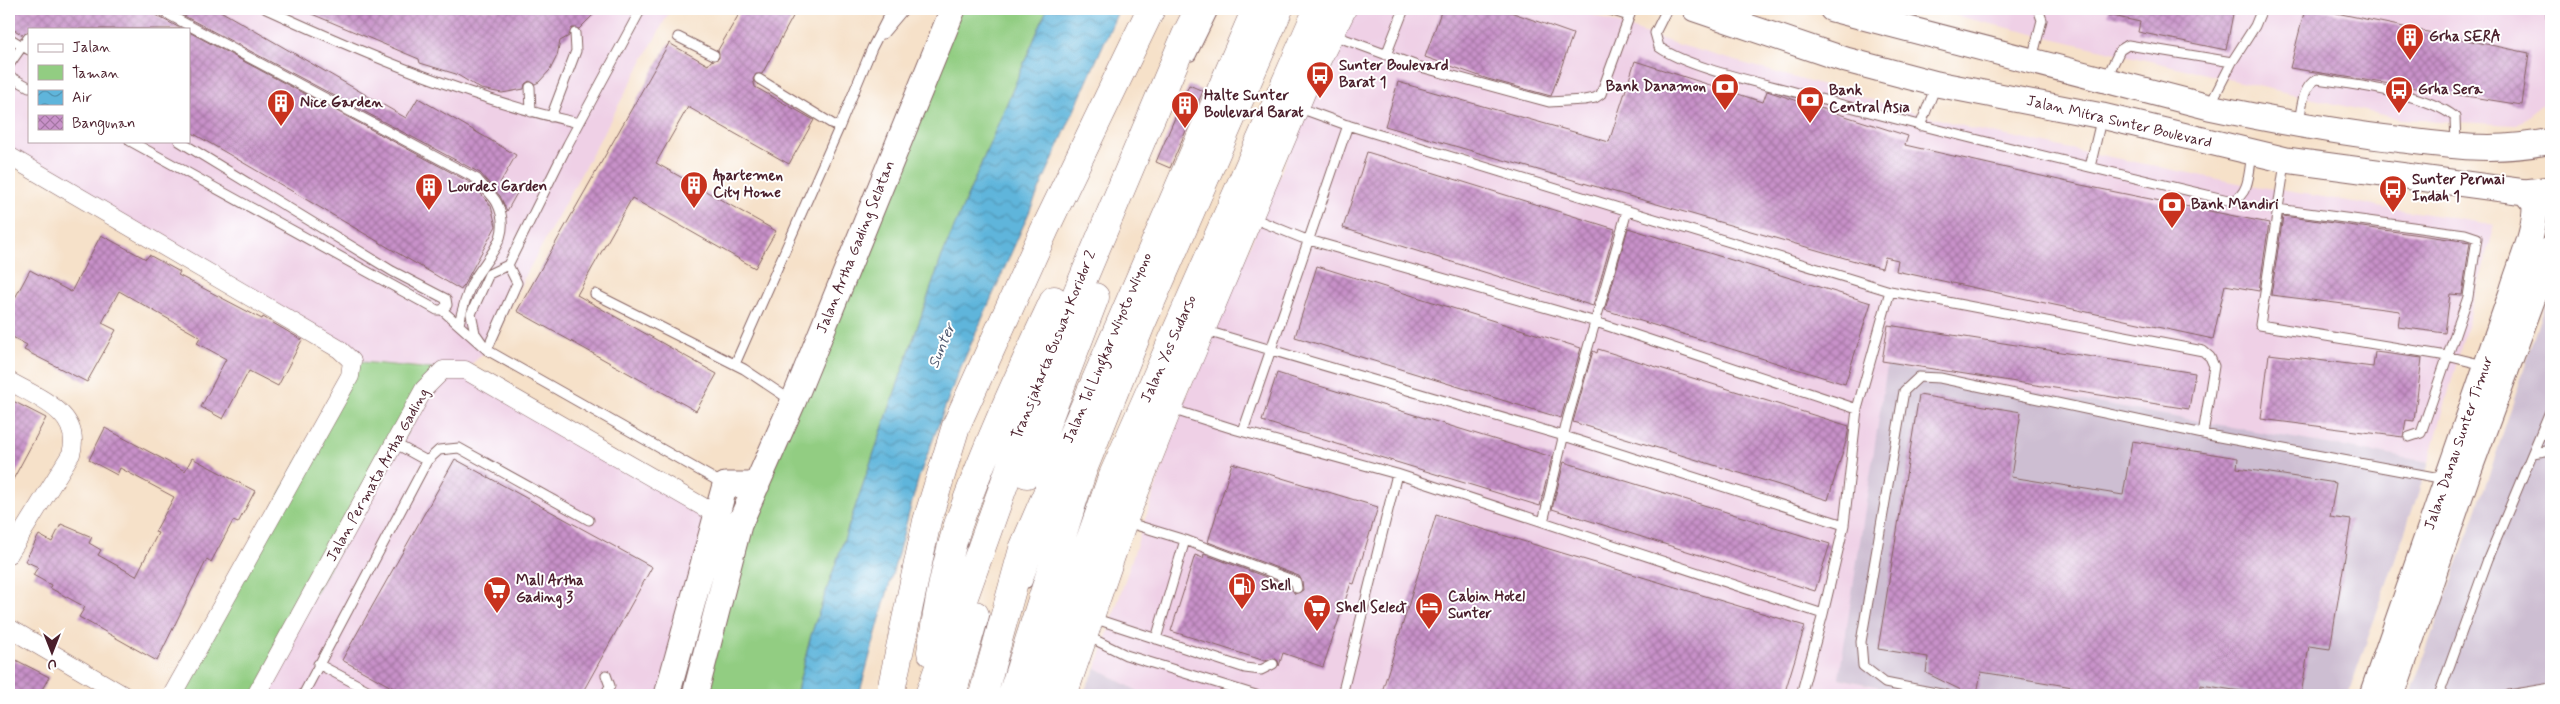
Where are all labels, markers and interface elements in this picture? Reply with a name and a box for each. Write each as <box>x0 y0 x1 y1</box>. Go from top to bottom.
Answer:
building icon: Grha SERA <box>2395 22 2425 61</box>
place label: Grha SERA <box>2429 27 2501 47</box>
legend <box>28 28 190 142</box>
text: Jalan <box>72 38 111 58</box>
place label: Sunter Boulevard Barat 1 <box>1339 56 1449 93</box>
bus stop icon: Sunter Boulevard Barat 1 <box>1305 60 1335 99</box>
text: Taman <box>72 64 120 84</box>
bank icon: Bank Danamon <box>1710 72 1740 111</box>
bus stop icon: Grha Sera <box>2384 75 2414 114</box>
place label: Bank Danamon <box>1606 77 1706 97</box>
place label: Grha Sera <box>2418 80 2483 100</box>
place label: Bank Central Asia <box>1829 81 1910 118</box>
bank icon: Bank Central Asia <box>1795 85 1825 124</box>
place label: Halte Sunter Boulevard Barat <box>1204 86 1304 123</box>
text: Air <box>72 88 92 108</box>
building icon: Nice Garden <box>266 88 296 127</box>
building icon: Halte Sunter Boulevard Barat <box>1170 90 1200 129</box>
street label: Jalan Mitra Sunter Boulevard <box>2024 91 2214 153</box>
place label: Nice Garden <box>300 93 383 113</box>
text: Bangunan <box>72 114 135 135</box>
street label: Jalan Artha Gading Selatan <box>812 158 900 336</box>
place label: Apartemen City Home <box>713 166 784 203</box>
building icon: Apartemen City Home <box>679 170 709 209</box>
place label: Sunter Permai Indah 1 <box>2412 170 2505 207</box>
building icon: Lourdes Garden <box>414 172 444 211</box>
bus stop icon: Sunter Permai Indah 1 <box>2378 174 2408 213</box>
place label: Lourdes Garden <box>448 177 547 197</box>
bank icon: Bank Mandiri <box>2157 190 2187 229</box>
place label: Bank Mandiri <box>2191 195 2279 215</box>
street label: Transjakarta Busway Koridor 2 <box>1007 248 1101 442</box>
street label: Jalan Tol Lingkar Wiyoto Wiyono <box>1059 250 1158 447</box>
street label: Jalan Yos Sudarso <box>1136 292 1202 406</box>
water label: Sunter <box>923 318 962 372</box>
street label: Jalan Danau Sunter Timur <box>2420 353 2498 533</box>
street label: Jalan Permata Artha Gading <box>322 385 434 565</box>
place label: Mall Artha Gading 3 <box>516 571 584 609</box>
fuel station icon: Shell <box>1227 571 1257 610</box>
supermarket icon: Mall Artha Gading 3 <box>482 575 512 614</box>
place label: Shell <box>1261 576 1292 596</box>
place label: Cabin Hotel Sunter <box>1448 587 1525 624</box>
hotel icon: Cabin Hotel Sunter <box>1414 591 1444 630</box>
supermarket icon: Shell Select <box>1302 593 1332 632</box>
place label: Shell Select <box>1336 598 1408 618</box>
north arrow <box>28 626 78 676</box>
text: U <box>47 655 57 673</box>

